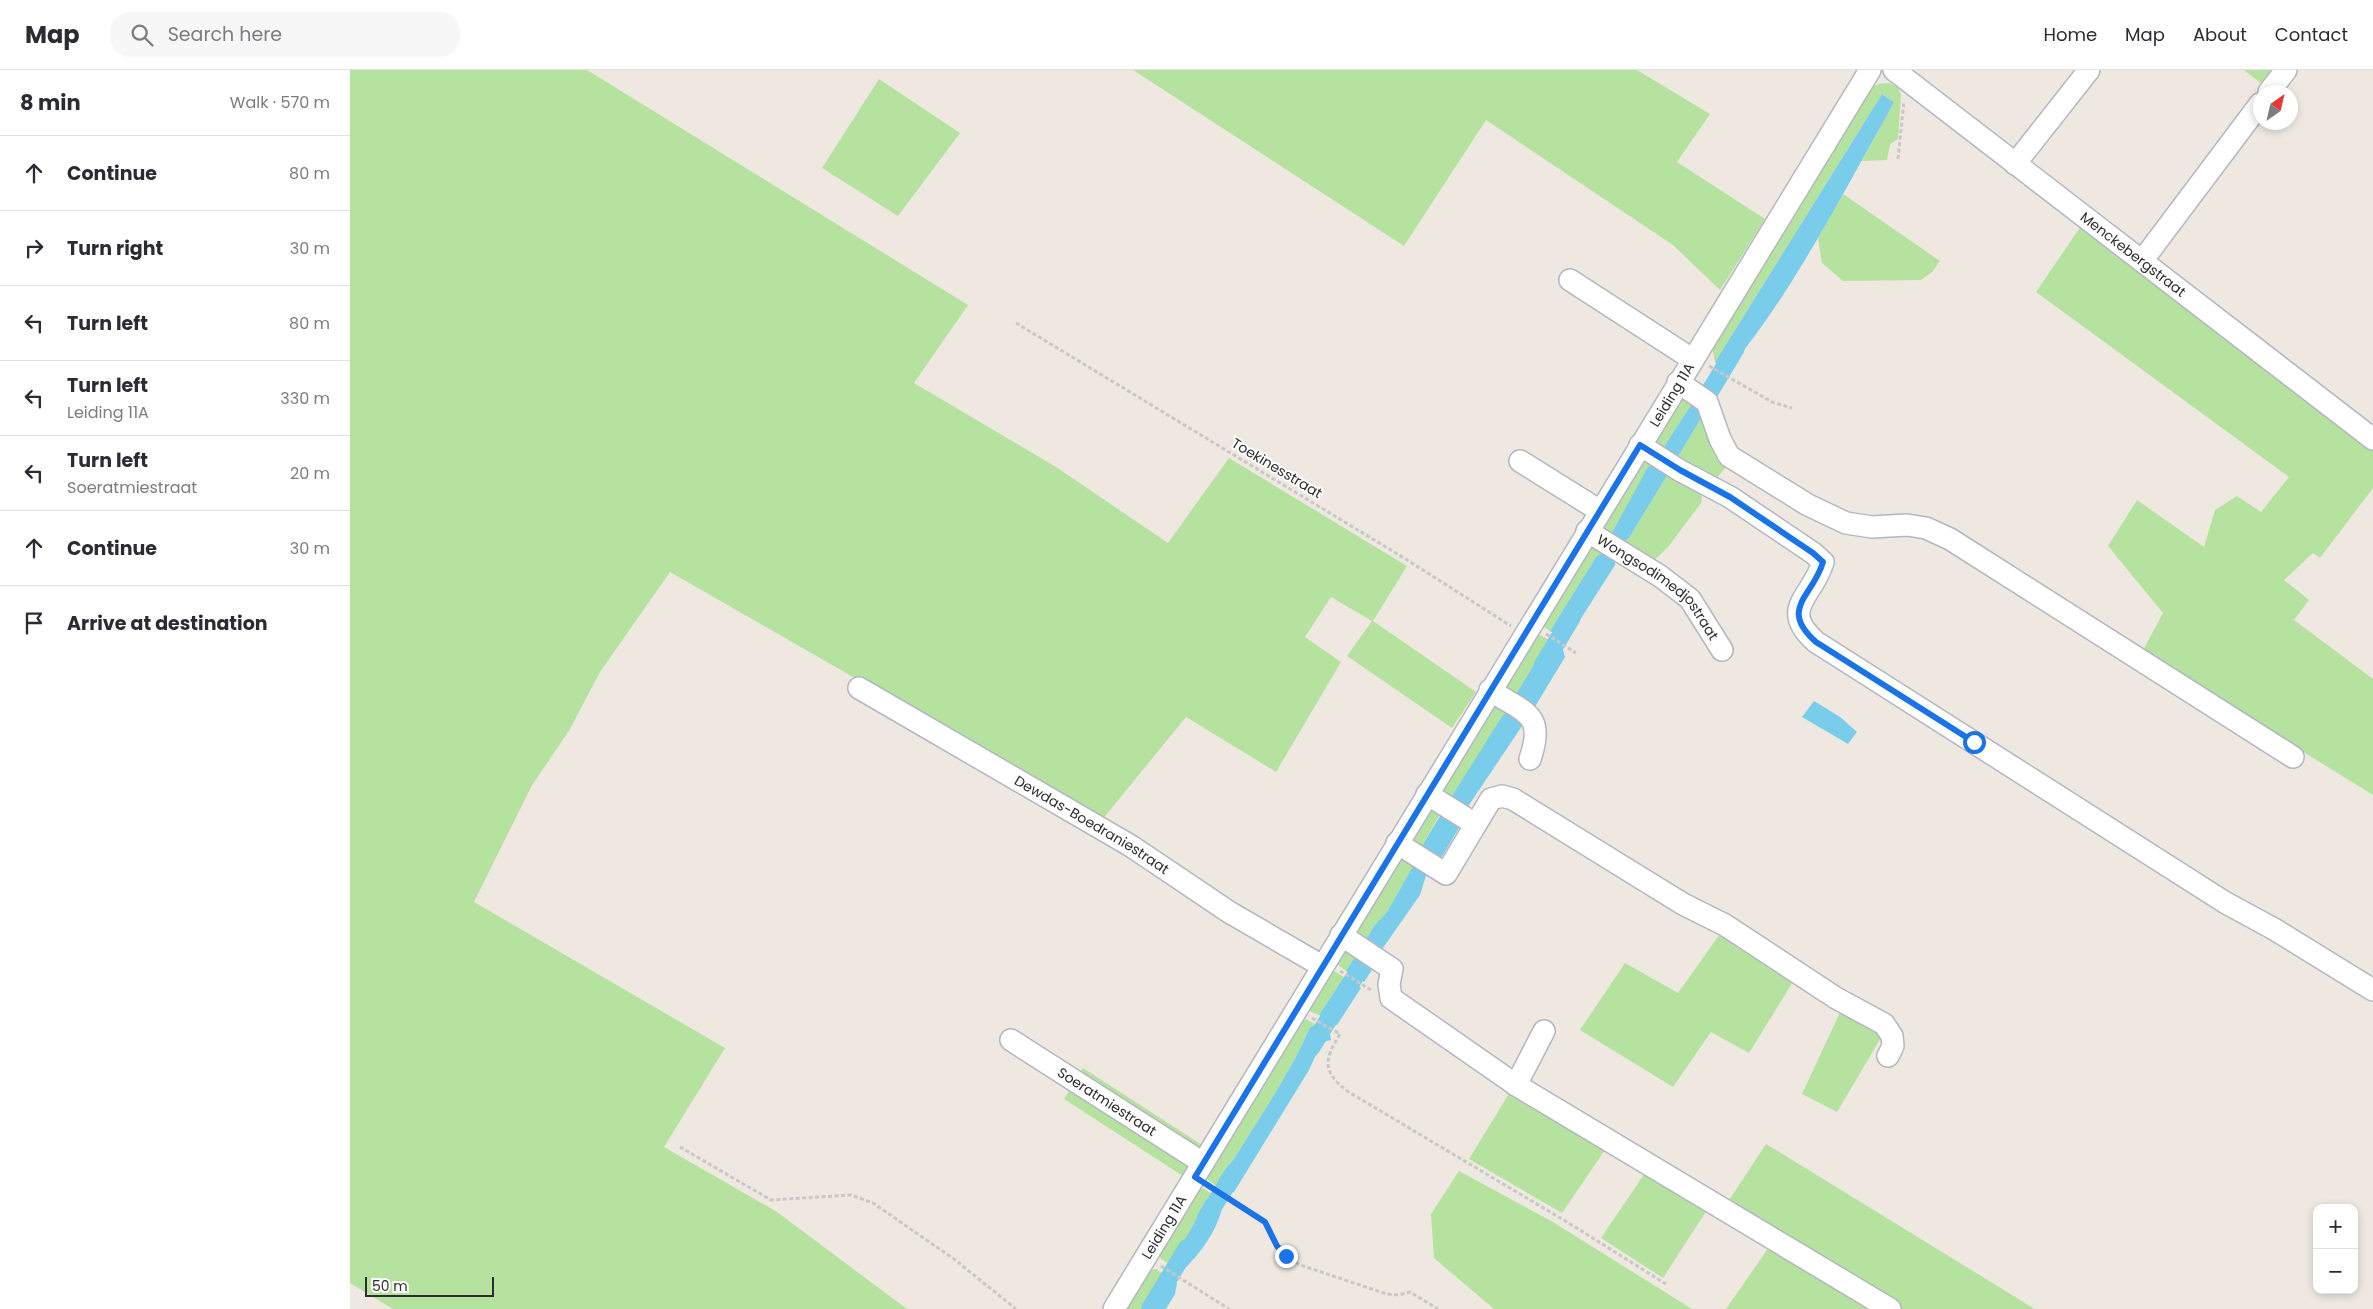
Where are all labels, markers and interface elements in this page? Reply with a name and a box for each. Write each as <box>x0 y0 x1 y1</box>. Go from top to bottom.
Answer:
search box <box>110 12 460 57</box>
text: Map <box>25 18 80 51</box>
icon: search <box>128 21 156 49</box>
text: Search here <box>168 21 282 48</box>
text: Home <box>2043 22 2097 47</box>
text: Map <box>2125 22 2165 47</box>
text: About <box>2193 22 2247 47</box>
text: Contact <box>2275 22 2348 47</box>
north arrow <box>2253 85 2298 130</box>
text: 8 min <box>20 88 81 117</box>
text: Walk · 570 m <box>230 91 330 114</box>
icon: ahead <box>20 159 48 187</box>
text: Continue <box>67 160 157 187</box>
text: 80 m <box>289 162 330 185</box>
street label: Menckebergstraat <box>2076 207 2190 301</box>
icon: right <box>20 234 48 262</box>
text: Turn right <box>67 235 163 262</box>
text: 30 m <box>290 237 330 260</box>
icon: left <box>20 309 48 337</box>
text: Turn left <box>67 310 148 337</box>
text: 80 m <box>289 312 330 335</box>
street label: Leiding 11A <box>1645 359 1699 431</box>
text: Turn left <box>67 372 148 399</box>
icon: left <box>20 384 48 412</box>
text: 330 m <box>280 387 330 410</box>
text: Leiding 11A <box>67 401 149 424</box>
street label: Toekinesstraat <box>1228 433 1326 503</box>
text: Turn left <box>67 447 148 474</box>
icon: left <box>20 459 48 487</box>
text: 20 m <box>290 462 330 485</box>
text: Soeratmiestraat <box>67 476 197 499</box>
street label: Wongsodimedjostraat <box>1593 530 1723 644</box>
icon: ahead <box>20 534 48 562</box>
text: Continue <box>67 535 157 562</box>
text: 30 m <box>290 537 330 560</box>
icon: arrive <box>20 609 48 637</box>
text: Arrive at destination <box>67 610 268 637</box>
route start <box>1963 731 1986 754</box>
street label: Dewdas-Boedraniestraat <box>1011 770 1173 879</box>
street label: Soeratmiestraat <box>1054 1062 1160 1141</box>
street label: Leiding 11A <box>1137 1191 1191 1263</box>
map controls <box>2313 1204 2358 1294</box>
button: + <box>2313 1204 2358 1249</box>
route end <box>1275 1245 1298 1268</box>
button: − <box>2313 1249 2358 1294</box>
scale bar <box>365 1274 494 1297</box>
text: 50 m <box>372 1276 408 1296</box>

